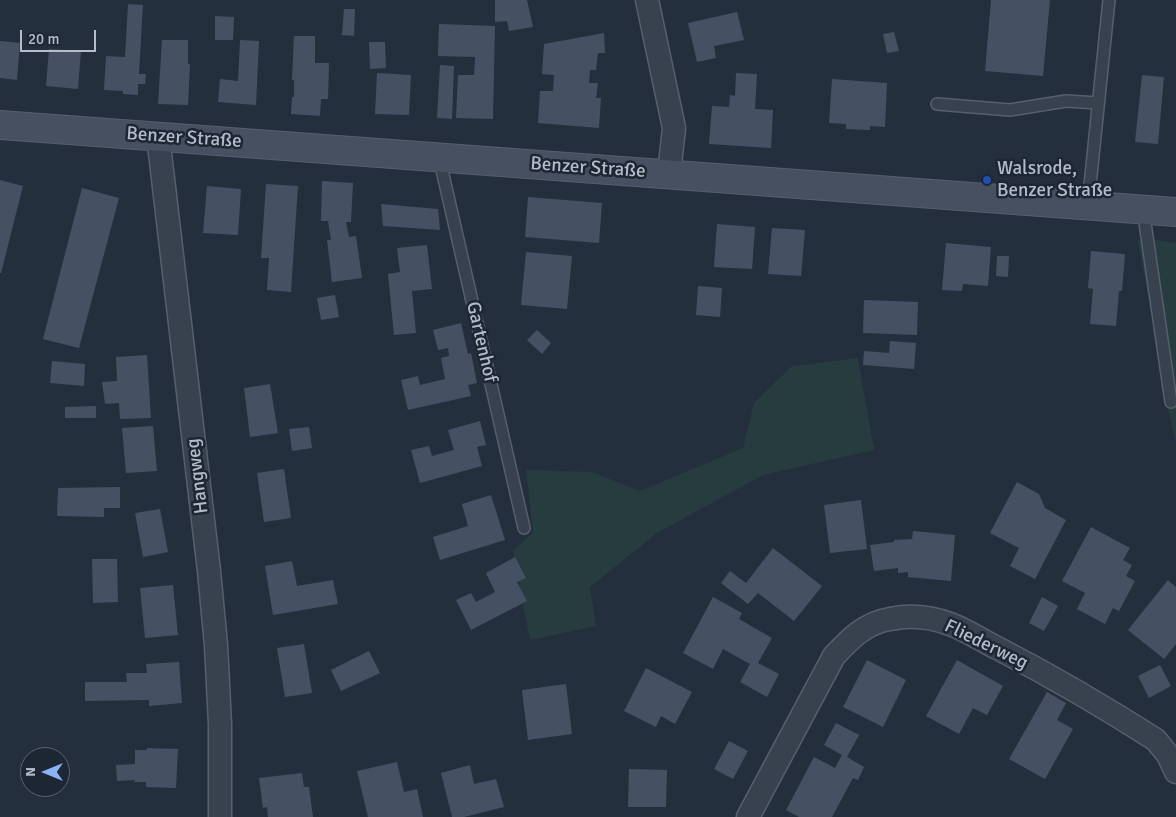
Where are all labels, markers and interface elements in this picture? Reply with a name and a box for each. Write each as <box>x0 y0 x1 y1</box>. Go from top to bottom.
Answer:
scale bar <box>22 20 99 52</box>
text: 20 m <box>28 30 59 48</box>
street label: Benzer Straße <box>126 123 242 153</box>
street label: Benzer Straße <box>530 153 646 183</box>
place label: Walsrode, Benzer Straße <box>997 158 1112 202</box>
marker: Walsrode, Benzer Straße <box>981 174 993 186</box>
street label: Gartenhof <box>461 299 501 385</box>
street label: Hangweg <box>182 437 214 515</box>
street label: Fliederweg <box>941 615 1031 675</box>
north arrow <box>20 747 70 797</box>
text: N <box>22 767 39 777</box>

